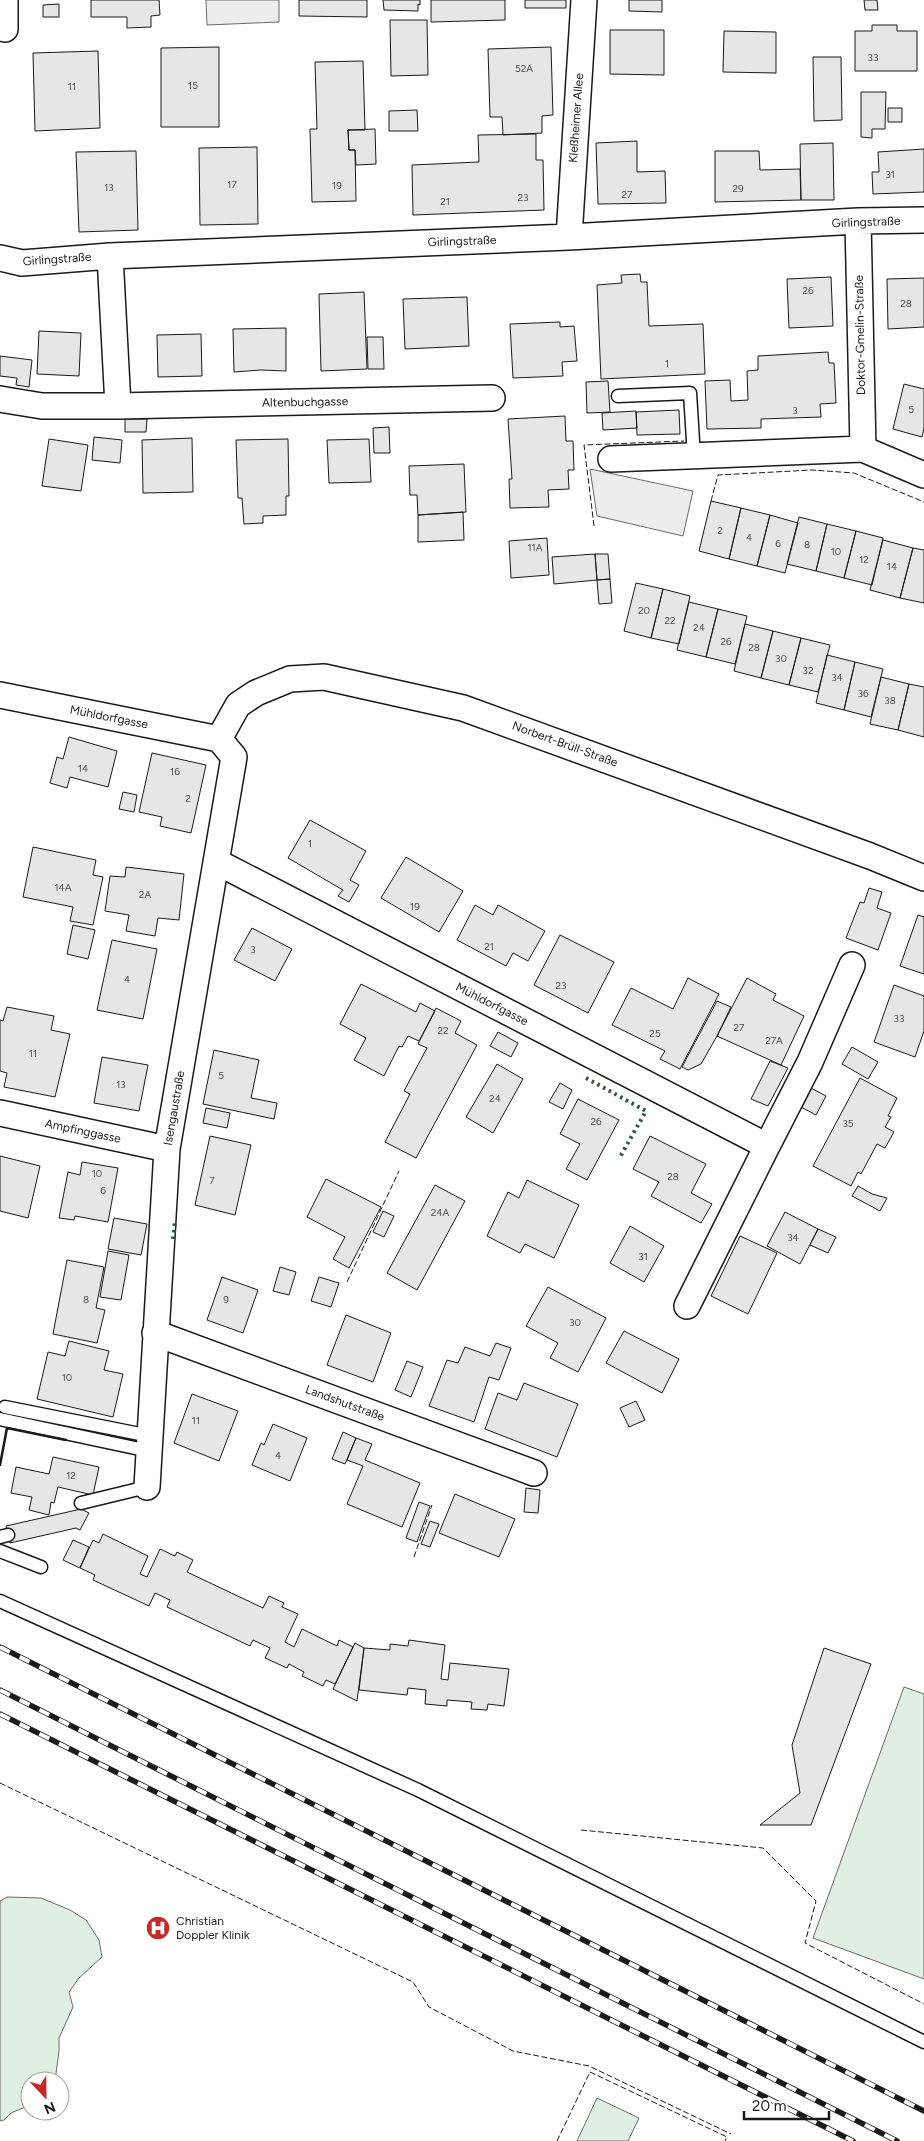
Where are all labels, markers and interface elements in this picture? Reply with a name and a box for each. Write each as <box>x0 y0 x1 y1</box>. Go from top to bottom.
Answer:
house number: 33 <box>868 51 878 64</box>
house number: 52A <box>515 62 533 75</box>
street label: Kleßheimer Allee <box>566 72 586 163</box>
house number: 15 <box>188 79 198 92</box>
house number: 11 <box>68 80 76 93</box>
house number: 31 <box>885 168 895 181</box>
house number: 17 <box>227 178 237 191</box>
house number: 19 <box>332 179 342 192</box>
house number: 13 <box>104 181 114 194</box>
house number: 29 <box>732 182 744 195</box>
house number: 27 <box>622 188 633 201</box>
house number: 23 <box>517 191 529 204</box>
house number: 21 <box>440 195 450 208</box>
street label: Girlingstraße <box>831 214 901 230</box>
street label: Girlingstraße <box>427 233 497 249</box>
street label: Girlingstraße <box>22 250 92 268</box>
street label: Doktor-Gmelin-Straße <box>852 274 868 395</box>
house number: 26 <box>802 284 814 297</box>
house number: 28 <box>900 297 912 310</box>
house number: 1 <box>665 357 669 370</box>
street label: Altenbuchgasse <box>262 394 349 410</box>
house number: 5 <box>908 403 914 416</box>
house number: 3 <box>792 404 798 417</box>
house number: 2 <box>717 524 723 537</box>
house number: 4 <box>746 531 752 544</box>
house number: 6 <box>775 537 781 550</box>
house number: 8 <box>804 538 810 551</box>
house number: 11A <box>527 541 543 554</box>
house number: 10 <box>831 545 841 558</box>
house number: 12 <box>859 553 869 566</box>
house number: 14 <box>887 560 897 573</box>
house number: 20 <box>638 604 650 617</box>
house number: 22 <box>664 614 676 627</box>
house number: 24 <box>693 621 705 634</box>
house number: 26 <box>720 635 732 648</box>
house number: 28 <box>748 641 760 654</box>
house number: 30 <box>775 652 787 665</box>
house number: 32 <box>802 664 814 677</box>
house number: 34 <box>831 671 843 684</box>
house number: 36 <box>857 687 869 700</box>
house number: 38 <box>884 694 896 707</box>
street label: Mühldorfgasse <box>69 703 150 732</box>
street label: Norbert-Brüll-Straße <box>510 718 620 770</box>
house number: 14 <box>78 762 88 775</box>
house number: 16 <box>170 765 180 778</box>
house number: 2 <box>185 792 191 805</box>
house number: 1 <box>308 837 312 850</box>
house number: 14A <box>54 881 72 894</box>
house number: 2A <box>139 888 151 901</box>
house number: 19 <box>410 900 420 913</box>
house number: 21 <box>484 940 494 953</box>
house number: 3 <box>250 943 256 956</box>
house number: 4 <box>124 973 130 986</box>
house number: 23 <box>555 979 567 992</box>
street label: Mühldorfgasse <box>453 980 531 1028</box>
house number: 33 <box>894 1012 904 1025</box>
house number: 27 <box>734 1021 745 1034</box>
house number: 22 <box>437 1024 449 1037</box>
house number: 25 <box>649 1027 661 1040</box>
house number: 27A <box>765 1034 783 1047</box>
house number: 11 <box>29 1047 37 1060</box>
street label: Isengaustraße <box>161 1069 188 1146</box>
house number: 5 <box>218 1069 224 1082</box>
house number: 13 <box>116 1078 126 1091</box>
house number: 24 <box>489 1092 501 1105</box>
house number: 26 <box>590 1115 602 1128</box>
street label: Ampfinggasse <box>44 1116 123 1146</box>
house number: 35 <box>842 1117 854 1130</box>
house number: 10 <box>92 1167 102 1180</box>
house number: 28 <box>667 1170 679 1183</box>
house number: 7 <box>209 1174 215 1187</box>
house number: 6 <box>100 1184 106 1197</box>
house number: 24A <box>431 1206 450 1219</box>
house number: 34 <box>787 1231 799 1244</box>
house number: 31 <box>638 1250 648 1263</box>
house number: 8 <box>83 1293 89 1306</box>
house number: 9 <box>223 1293 229 1306</box>
house number: 30 <box>569 1316 581 1329</box>
house number: 10 <box>62 1371 72 1384</box>
street label: Landshutstraße <box>303 1382 387 1424</box>
house number: 11 <box>192 1414 200 1427</box>
house number: 4 <box>275 1449 281 1462</box>
house number: 12 <box>66 1469 76 1482</box>
place label: Christian Doppler Klinik <box>176 1914 250 1942</box>
hospital icon: Christian Doppler Klinik <box>145 1915 171 1941</box>
north arrow <box>20 2071 70 2121</box>
scale bar <box>744 2088 829 2120</box>
text: 20 m <box>752 2097 786 2115</box>
text: N <box>41 2098 58 2117</box>

